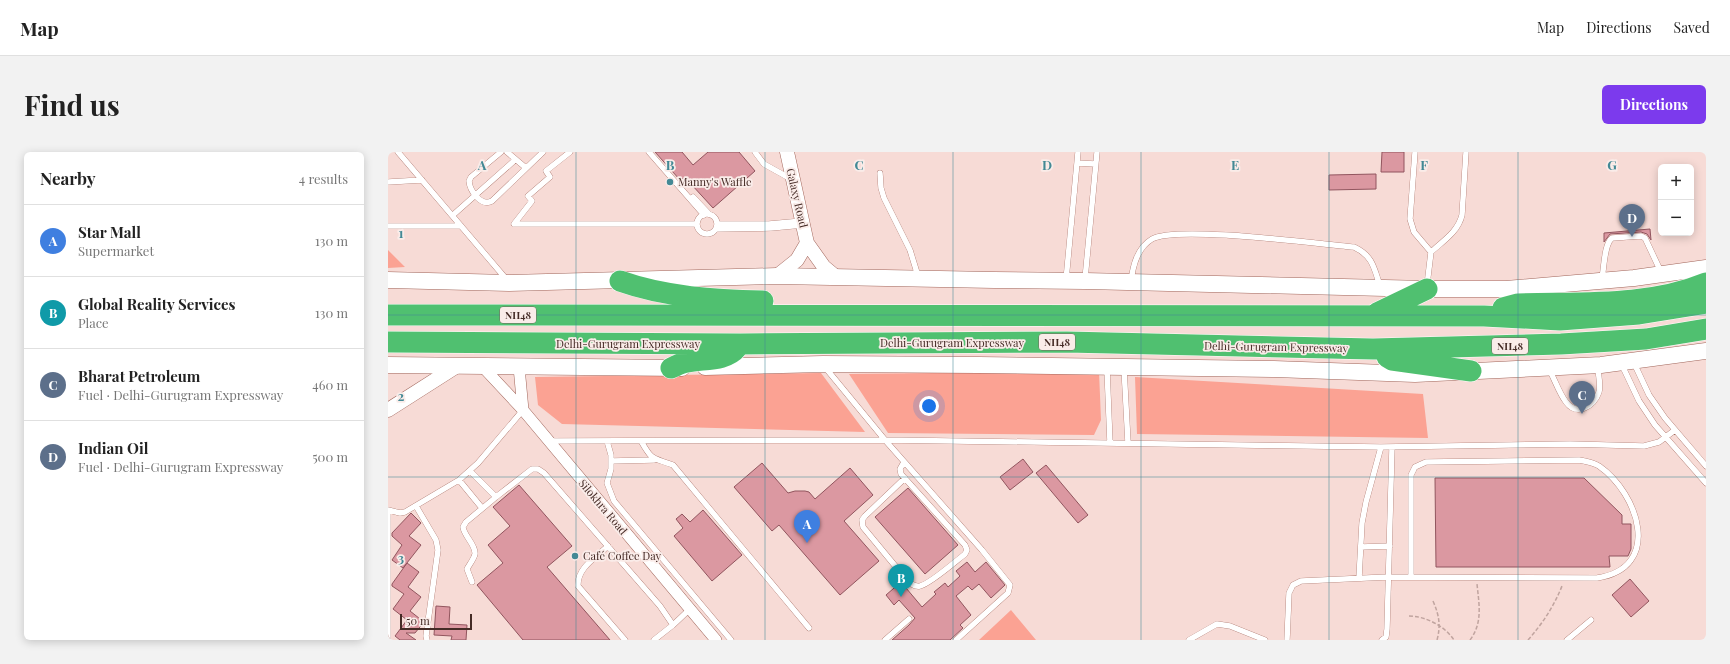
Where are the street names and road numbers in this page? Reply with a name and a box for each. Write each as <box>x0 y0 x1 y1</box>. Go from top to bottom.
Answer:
street label: Galaxy Road <box>783 167 812 230</box>
road number: NH48 <box>500 307 536 323</box>
road number: NH48 <box>1039 334 1075 350</box>
street label: Delhi-Gurugram Expressway <box>880 335 1024 350</box>
street label: Delhi-Gurugram Expressway <box>556 336 700 351</box>
street label: Delhi-Gurugram Expressway <box>1204 338 1349 355</box>
road number: NH48 <box>1492 338 1528 354</box>
street label: Silokhra Road <box>576 476 631 538</box>

